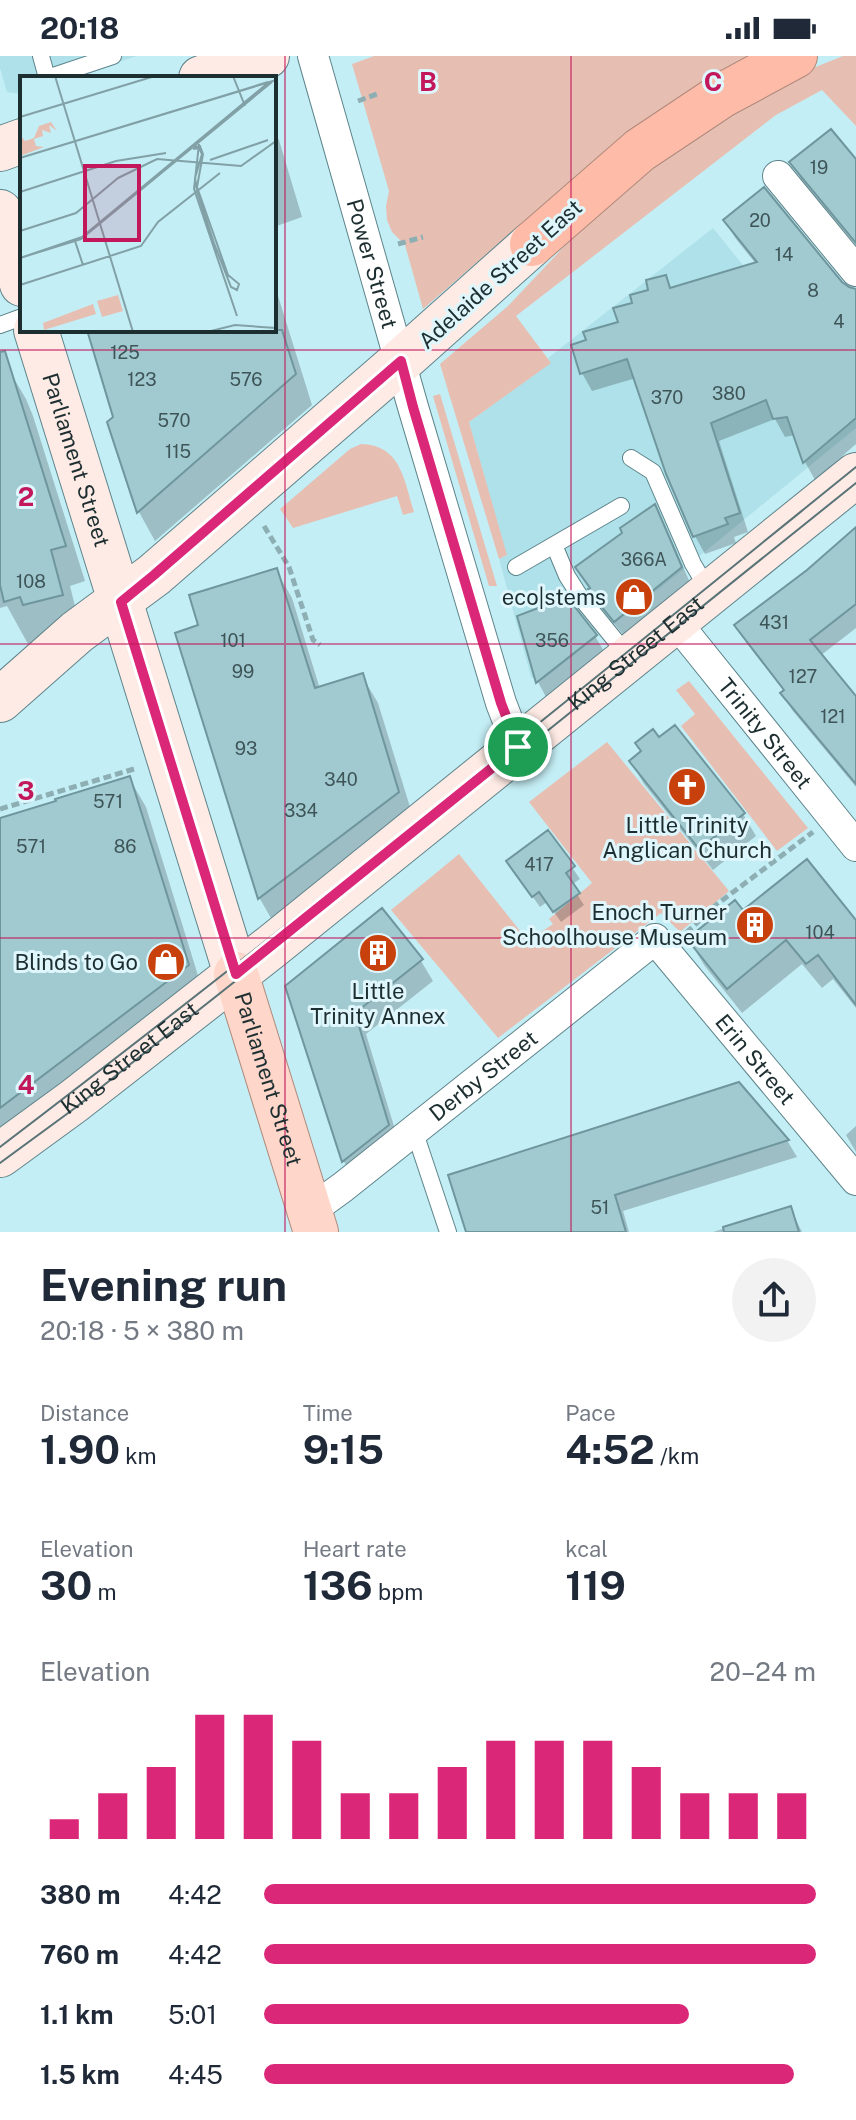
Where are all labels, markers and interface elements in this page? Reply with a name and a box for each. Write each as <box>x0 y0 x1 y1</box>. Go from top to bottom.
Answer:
text: 20:18 <box>40 10 119 46</box>
text: B <box>419 66 437 97</box>
text: C <box>704 66 722 97</box>
inset map <box>20 76 276 332</box>
house number: 19 <box>810 157 828 178</box>
street label: Adelaide Street East <box>413 194 587 354</box>
street label: Power Street <box>341 196 403 332</box>
house number: 20 <box>749 210 771 231</box>
house number: 14 <box>775 244 793 265</box>
house number: 8 <box>807 280 819 301</box>
house number: 4 <box>833 311 845 332</box>
house number: 125 <box>110 342 140 363</box>
house number: 123 <box>127 369 157 390</box>
house number: 576 <box>229 369 263 390</box>
street label: Parliament Street <box>37 370 116 550</box>
house number: 380 <box>712 383 746 404</box>
house number: 370 <box>651 387 683 408</box>
house number: 570 <box>158 410 191 431</box>
house number: 115 <box>165 441 191 462</box>
text: 2 <box>18 481 34 512</box>
house number: 366A <box>621 549 667 570</box>
house number: 108 <box>16 571 46 592</box>
shop icon: eco|stems <box>613 576 655 618</box>
place label: eco|stems <box>502 584 606 610</box>
street label: King Street East <box>562 590 709 715</box>
house number: 431 <box>759 612 789 633</box>
house number: 101 <box>220 630 246 651</box>
house number: 356 <box>535 630 569 651</box>
house number: 99 <box>232 661 254 682</box>
house number: 127 <box>789 666 817 687</box>
street label: Trinity Street <box>713 673 818 794</box>
house number: 121 <box>820 706 846 727</box>
pin <box>484 713 552 781</box>
icon: arrive <box>496 725 540 769</box>
house number: 93 <box>235 738 257 759</box>
church icon: Little Trinity Anglican Church <box>666 766 708 808</box>
house number: 340 <box>324 769 358 790</box>
text: 3 <box>17 775 35 806</box>
house number: 571 <box>93 791 123 812</box>
house number: 334 <box>284 800 318 821</box>
place label: Little Trinity Anglican Church <box>602 812 772 863</box>
house number: 571 <box>16 836 46 857</box>
house number: 86 <box>114 836 136 857</box>
house number: 417 <box>524 854 554 875</box>
place label: Enoch Turner Schoolhouse Museum <box>502 899 727 950</box>
building icon: Enoch Turner Schoolhouse Museum <box>734 904 776 946</box>
house number: 104 <box>805 922 835 943</box>
building icon: Little Trinity Annex <box>357 932 399 974</box>
shop icon: Blinds to Go <box>145 941 187 983</box>
place label: Blinds to Go <box>14 949 138 975</box>
place label: Little Trinity Annex <box>310 978 446 1029</box>
street label: Parliament Street <box>229 989 308 1169</box>
street label: King Street East <box>56 996 203 1119</box>
street label: Erin Street <box>710 1009 801 1110</box>
street label: Derby Street <box>424 1025 543 1126</box>
text: 4 <box>17 1069 35 1100</box>
house number: 51 <box>591 1197 609 1218</box>
button: share <box>732 1258 816 1342</box>
text: Evening run <box>40 1259 287 1311</box>
text: 20:18 · 5 × 380 m <box>40 1315 244 1346</box>
text: Distance <box>40 1400 129 1426</box>
text: Time <box>303 1400 353 1426</box>
text: Pace <box>565 1400 616 1426</box>
text: 1.90 <box>40 1426 120 1473</box>
text: 9:15 <box>303 1426 384 1473</box>
text: 4:52 <box>565 1426 655 1473</box>
text: km <box>120 1443 157 1469</box>
text: /km <box>655 1443 699 1469</box>
text: Elevation <box>40 1536 133 1562</box>
text: Heart rate <box>303 1536 407 1562</box>
text: kcal <box>565 1536 608 1562</box>
text: 30 <box>40 1562 92 1609</box>
text: 136 <box>303 1562 373 1609</box>
text: 119 <box>565 1562 626 1609</box>
text: m <box>92 1579 117 1605</box>
text: bpm <box>373 1579 423 1605</box>
text: Elevation <box>40 1656 150 1687</box>
text: 20–24 m <box>710 1656 816 1687</box>
text: 380 m <box>40 1879 120 1910</box>
text: 4:42 <box>168 1879 222 1910</box>
text: 760 m <box>40 1939 119 1970</box>
text: 4:42 <box>168 1939 222 1970</box>
text: 1.1 km <box>40 1999 113 2030</box>
text: 5:01 <box>168 1999 217 2030</box>
text: 1.5 km <box>40 2059 120 2090</box>
text: 4:45 <box>168 2059 223 2090</box>

